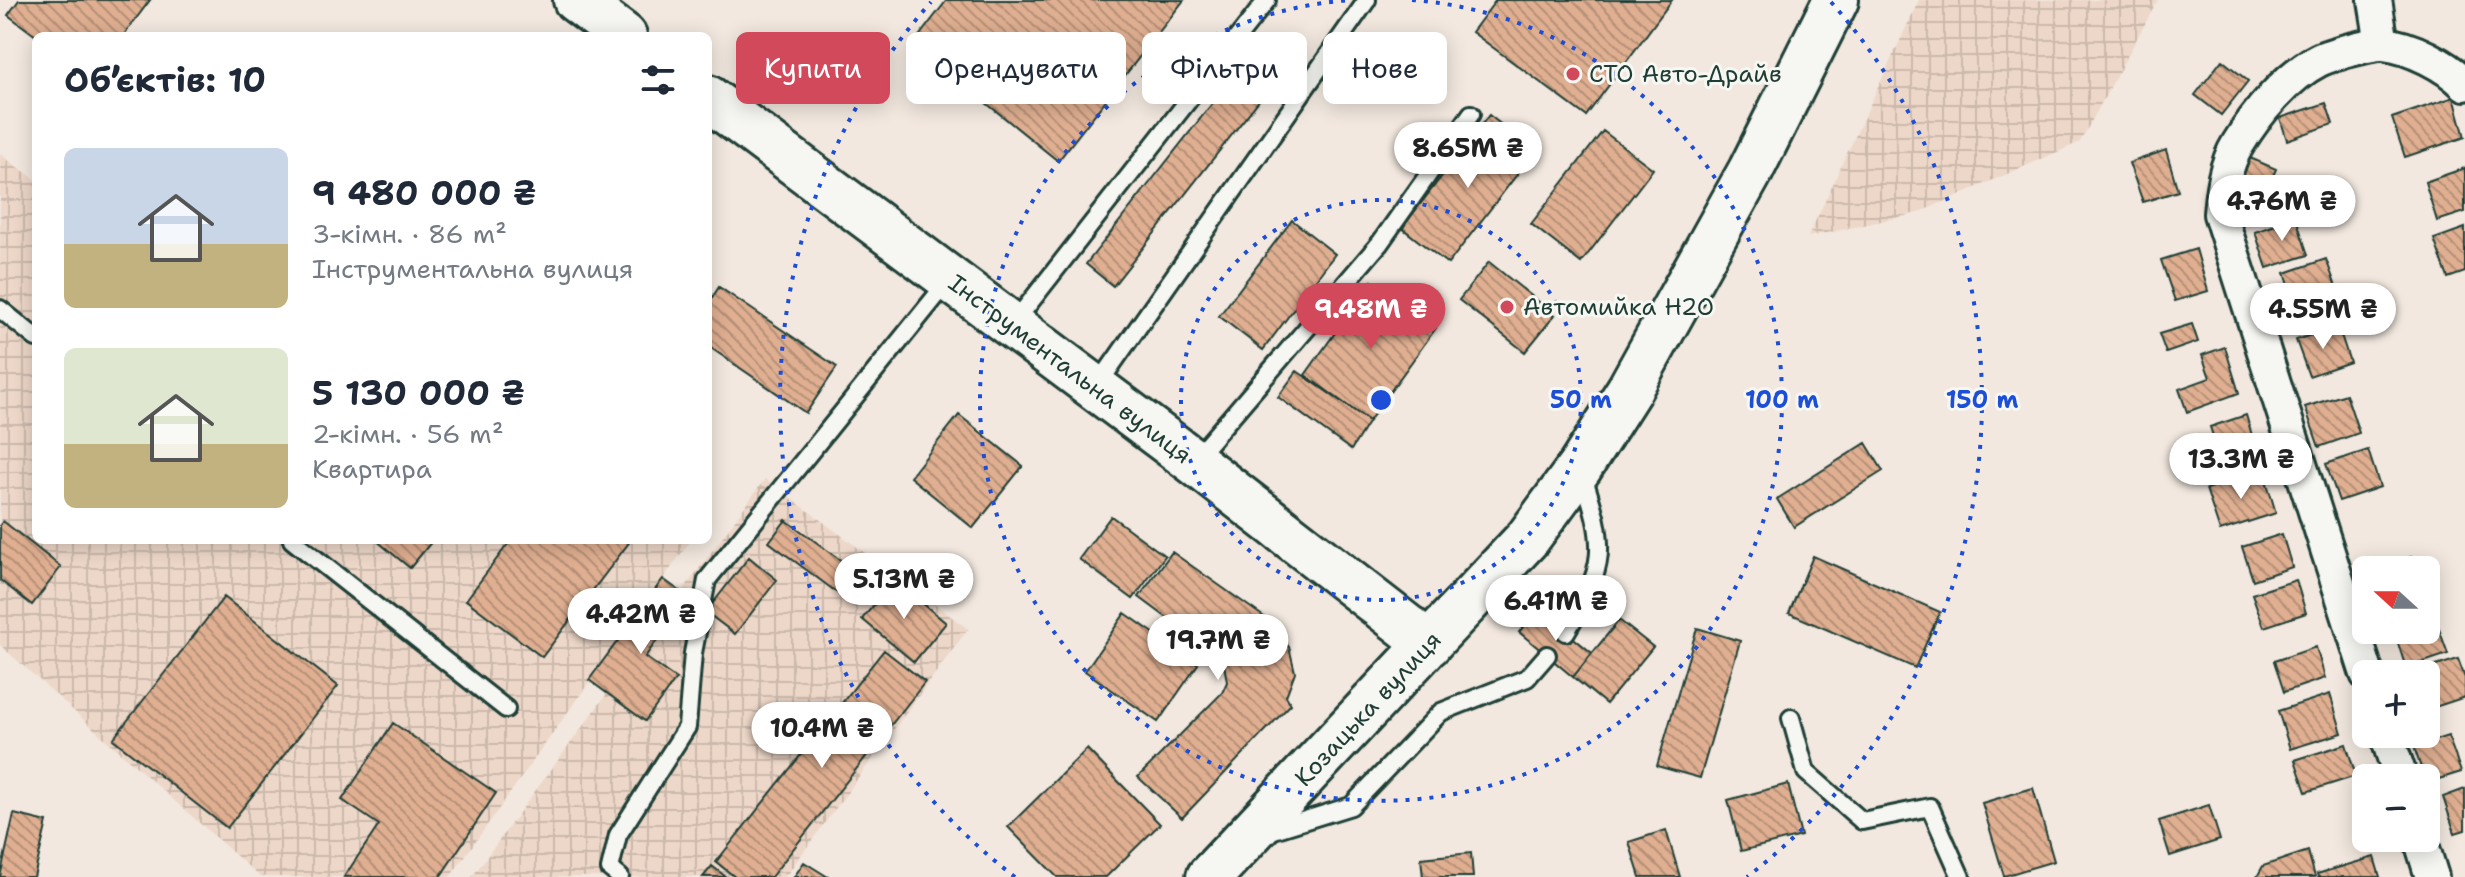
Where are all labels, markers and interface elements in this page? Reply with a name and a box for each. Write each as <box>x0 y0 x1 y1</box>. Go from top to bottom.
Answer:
chip: Купити <box>736 32 890 104</box>
chip: Орендувати <box>906 32 1126 104</box>
chip: Фільтри <box>1142 32 1307 104</box>
chip: Нове <box>1323 32 1447 104</box>
text: Об’єктів: 10 <box>64 57 266 103</box>
icon: filters <box>636 58 680 102</box>
place label: СТО Авто-Драйв <box>1589 58 1782 90</box>
marker: СТО Авто-Драйв <box>1564 65 1582 83</box>
pin: 8.65M ₴ <box>1394 122 1542 190</box>
text: 8.65M ₴ <box>1412 130 1524 165</box>
text: 9 480 000 ₴ <box>312 170 536 216</box>
pin: 4.76M ₴ <box>2208 175 2356 243</box>
icon: home <box>128 180 224 276</box>
text: 4.76M ₴ <box>2227 183 2337 218</box>
text: 3-кімн. · 86 m² <box>312 216 507 251</box>
text: Інструментальна вулиця <box>312 251 633 286</box>
street label: Інструментальна вулиця <box>942 267 1198 471</box>
pin: 9.48M ₴ <box>1297 283 1445 351</box>
pin: 4.55M ₴ <box>2249 283 2397 351</box>
text: 9.48M ₴ <box>1314 291 1428 326</box>
place label: Автомийка H2O <box>1523 291 1714 323</box>
text: 4.55M ₴ <box>2268 291 2378 326</box>
marker: Автомийка H2O <box>1498 298 1516 316</box>
text: 5 130 000 ₴ <box>312 370 525 416</box>
icon: home <box>128 380 224 476</box>
text: 50 m <box>1550 384 1612 416</box>
text: 100 m <box>1745 384 1819 416</box>
text: 150 m <box>1946 384 2018 416</box>
centre of rings <box>1367 386 1395 414</box>
text: 2-кімн. · 56 m² <box>312 416 504 451</box>
pin: 13.3M ₴ <box>2167 433 2315 501</box>
text: 13.3M ₴ <box>2187 441 2295 476</box>
text: Квартира <box>312 451 432 486</box>
pin: 5.13M ₴ <box>830 553 978 621</box>
north arrow <box>2352 556 2440 644</box>
map controls <box>2352 556 2440 852</box>
text: 5.13M ₴ <box>852 561 956 596</box>
pin: 6.41M ₴ <box>1482 575 1630 643</box>
text: 6.41M ₴ <box>1503 583 1609 618</box>
pin: 4.42M ₴ <box>567 588 715 656</box>
text: 4.42M ₴ <box>586 596 696 631</box>
pin: 19.7M ₴ <box>1144 614 1292 682</box>
text: 19.7M ₴ <box>1165 622 1271 657</box>
street label: Козацька вулиця <box>1288 624 1448 794</box>
button: + <box>2352 660 2440 748</box>
pin: 10.4M ₴ <box>748 702 896 770</box>
text: 10.4M ₴ <box>769 710 875 745</box>
button: − <box>2352 764 2440 852</box>

